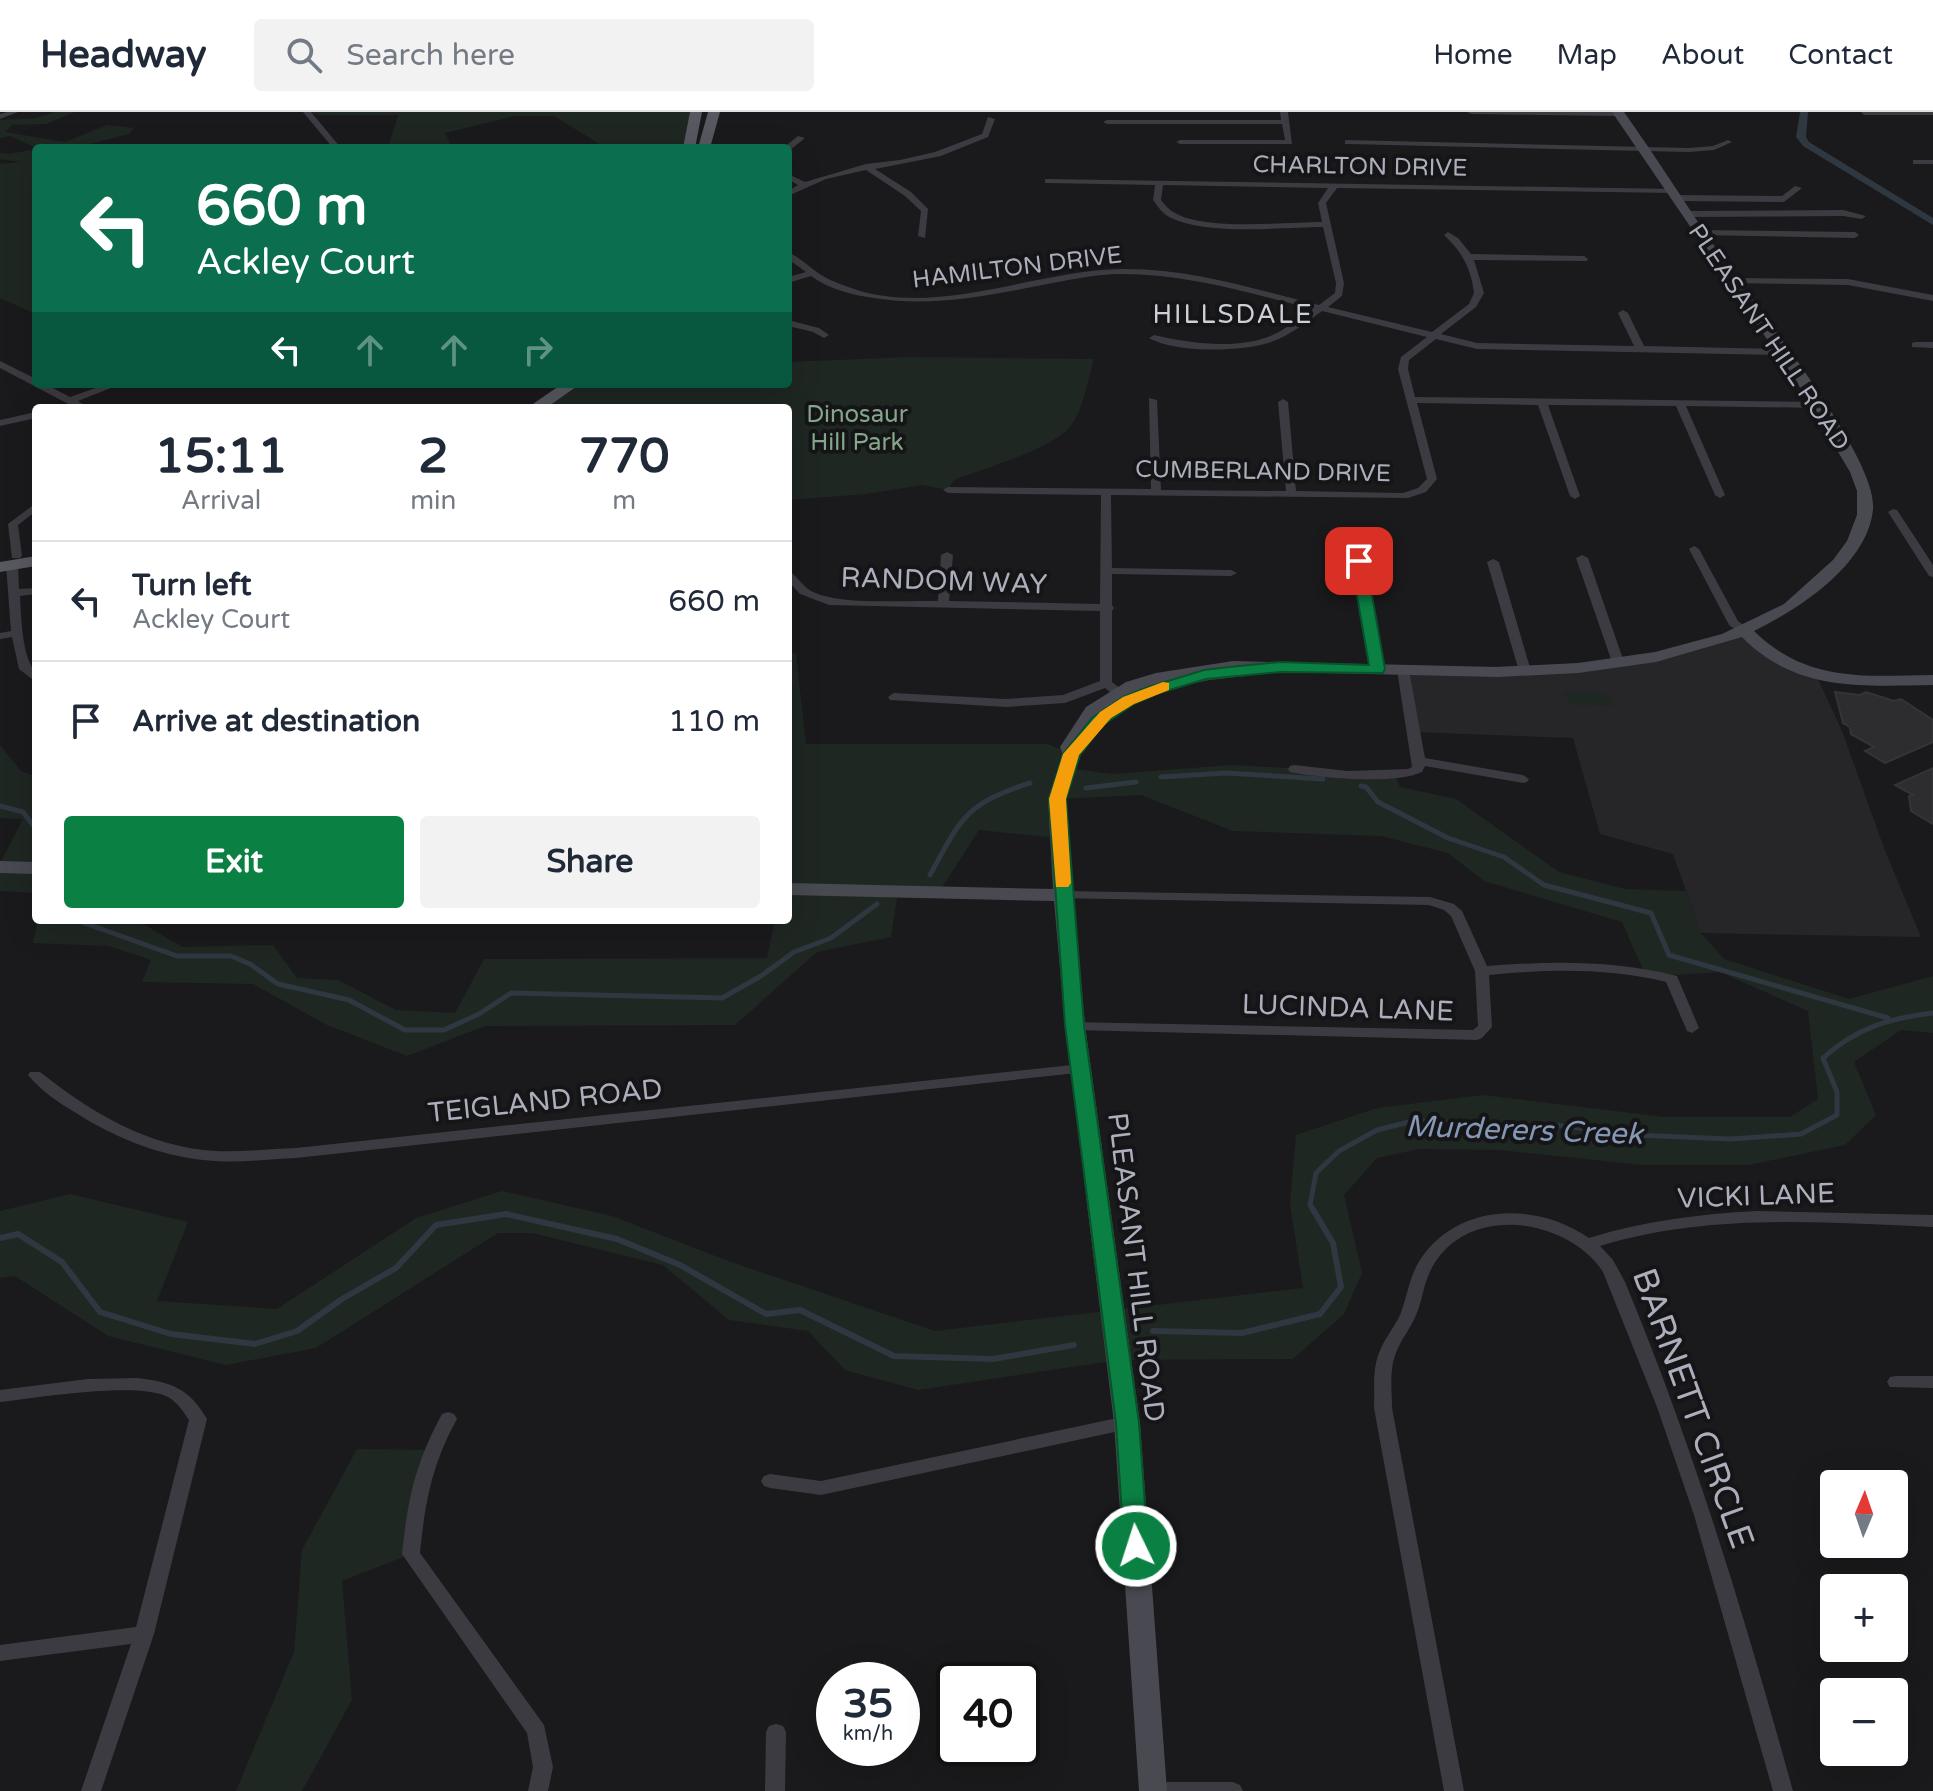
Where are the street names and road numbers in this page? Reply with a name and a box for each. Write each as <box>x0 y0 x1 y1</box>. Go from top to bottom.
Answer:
street label: CHARLTON DRIVE <box>1252 150 1468 183</box>
street label: PLEASANT HILL ROAD <box>1682 219 1855 456</box>
street label: HAMILTON DRIVE <box>911 240 1124 295</box>
street label: CUMBERLAND DRIVE <box>1135 455 1391 488</box>
street label: RANDOM WAY <box>840 560 1048 602</box>
street label: LUCINDA LANE <box>1241 987 1455 1029</box>
street label: TEIGLAND ROAD <box>426 1072 664 1130</box>
street label: PLEASANT HILL ROAD <box>1100 1110 1172 1424</box>
street label: VICKI LANE <box>1677 1176 1835 1216</box>
street label: BARNETT CIRCLE <box>1623 1263 1762 1554</box>

